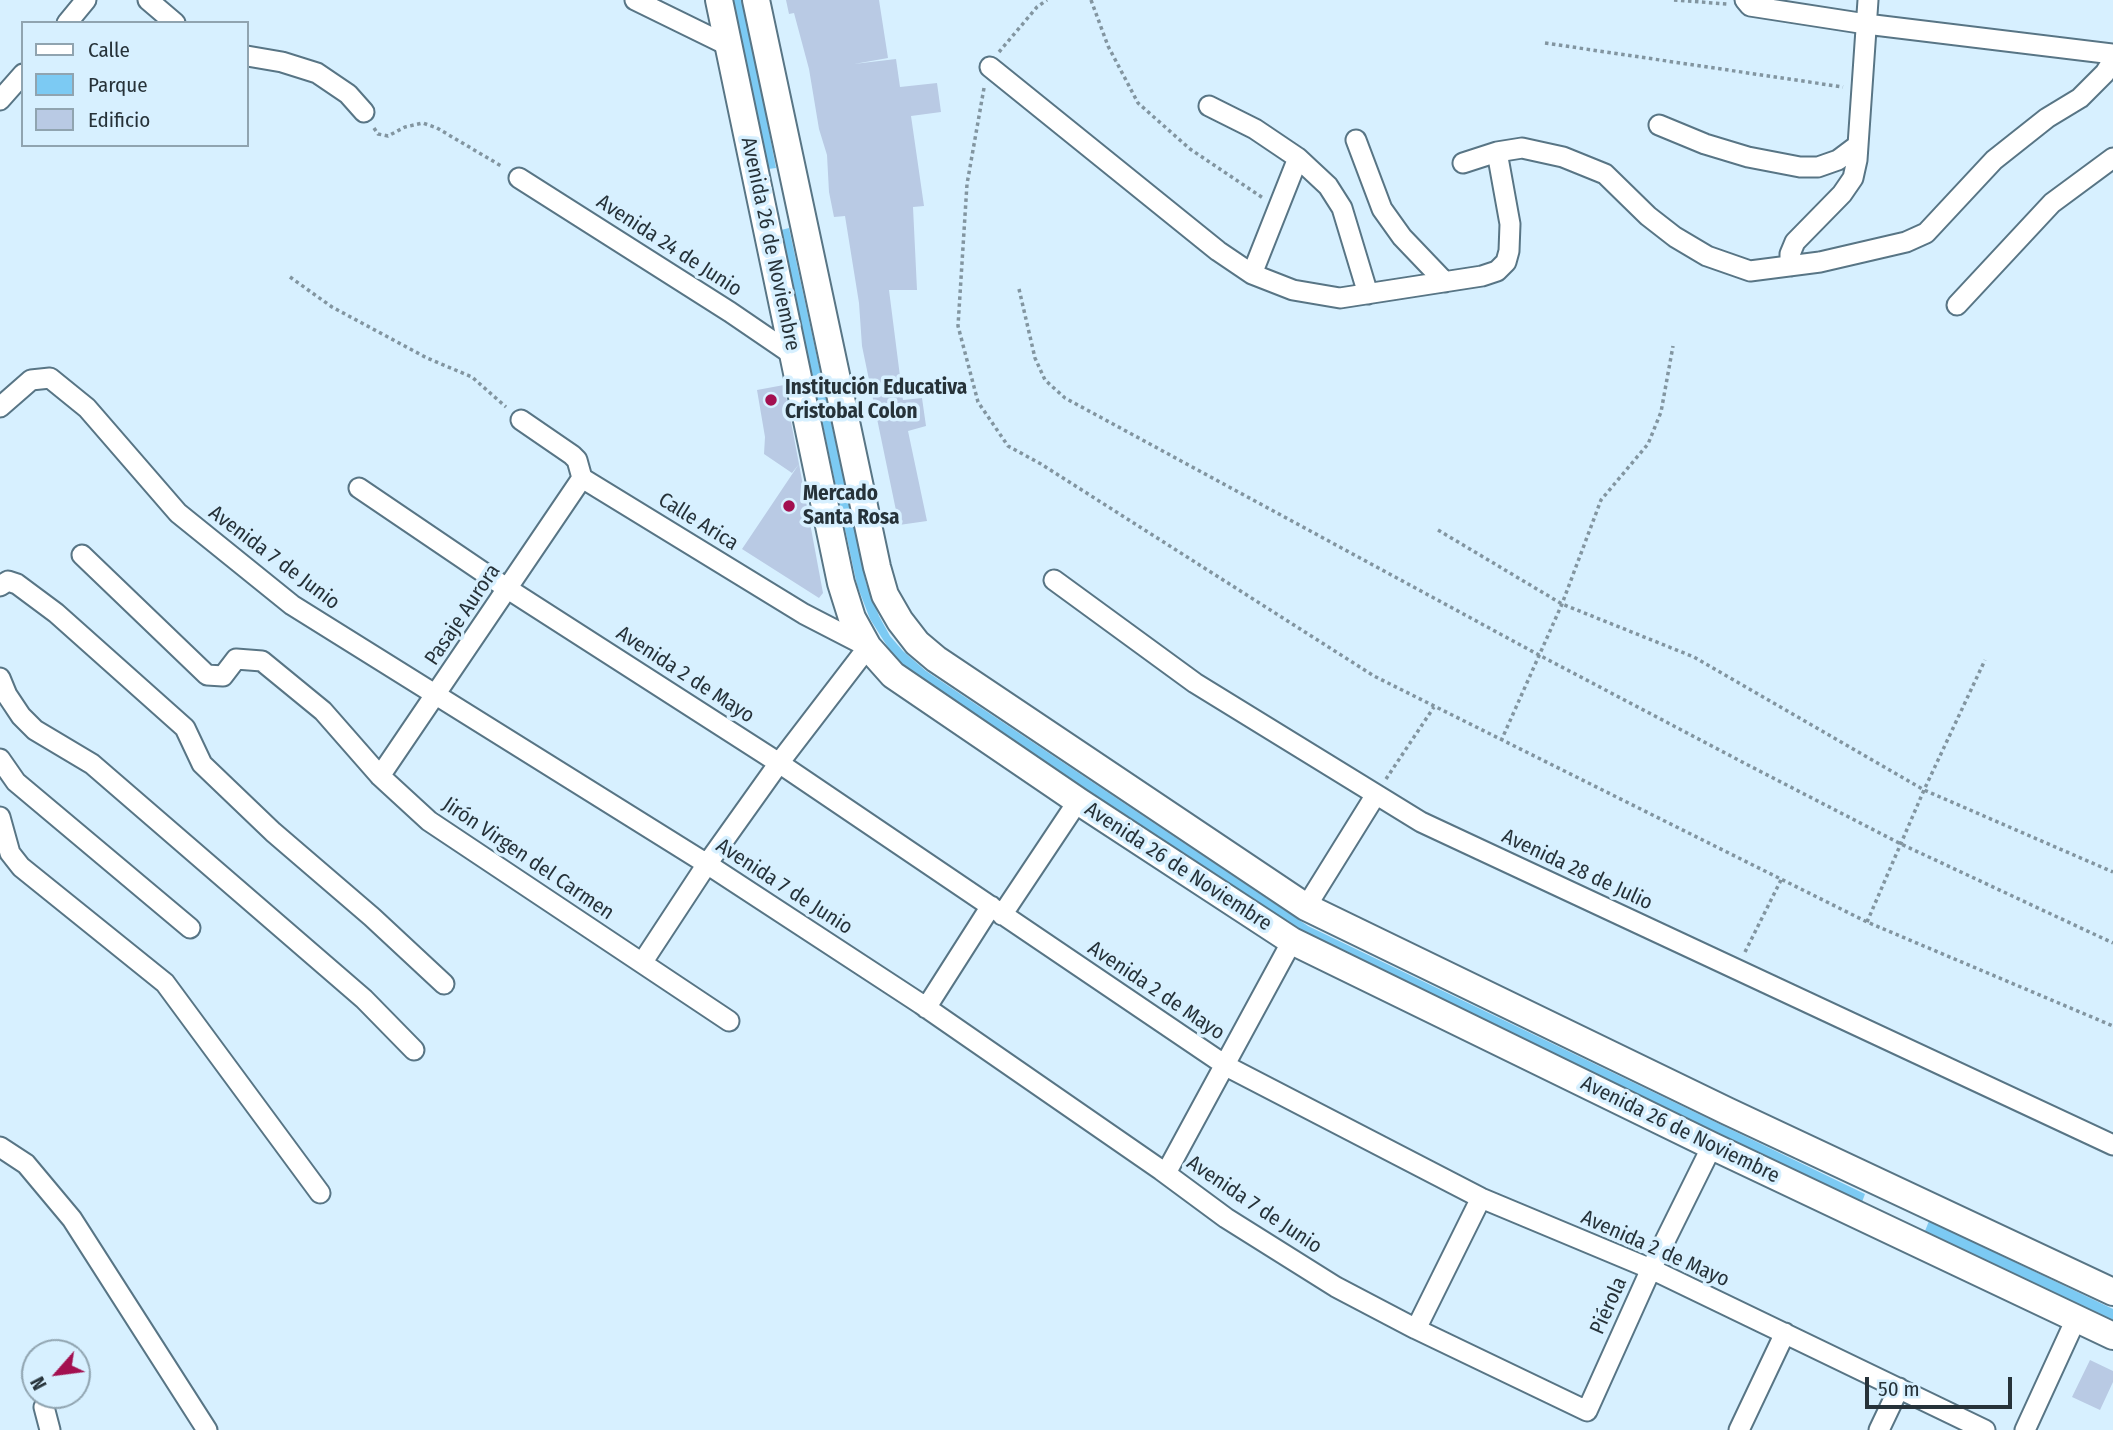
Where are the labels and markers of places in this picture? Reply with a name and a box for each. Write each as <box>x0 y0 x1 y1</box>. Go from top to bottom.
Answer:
place label: Institución Educativa Cristobal Colon <box>785 375 967 425</box>
marker: Institución Educativa Cristobal Colon <box>763 392 779 408</box>
place label: Mercado Santa Rosa <box>803 481 900 531</box>
marker: Mercado Santa Rosa <box>781 498 797 514</box>

